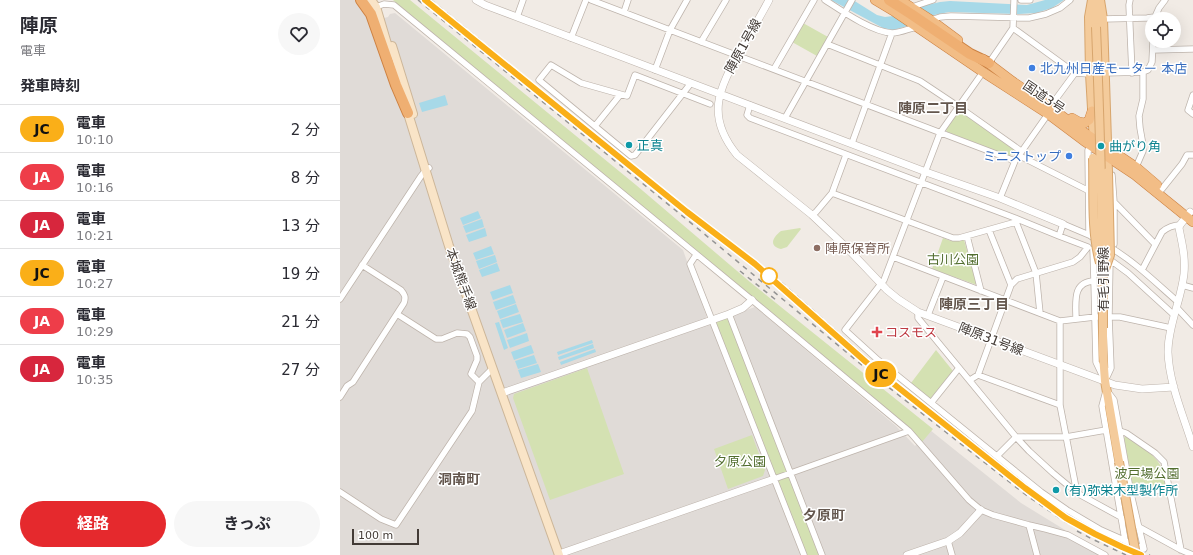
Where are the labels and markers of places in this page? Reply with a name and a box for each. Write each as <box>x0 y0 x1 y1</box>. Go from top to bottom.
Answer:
place label: 北九州日産モーター 本店 <box>1040 61 1187 76</box>
marker: 北九州日産モーター 本店 <box>1027 63 1037 73</box>
place label: 正真 <box>637 138 663 153</box>
place label: 曲がり角 <box>1109 139 1161 154</box>
marker: 正真 <box>624 140 634 150</box>
marker: 曲がり角 <box>1096 141 1106 151</box>
place label: ミニストップ <box>983 149 1061 164</box>
marker: ミニストップ <box>1064 151 1074 161</box>
place label: 陣原保育所 <box>825 241 890 256</box>
marker: 陣原保育所 <box>812 243 822 253</box>
unlabelled marker <box>760 267 778 285</box>
place label: コスモス <box>885 325 937 340</box>
marker: コスモス <box>872 327 882 337</box>
place label: (有)弥栄木型製作所 <box>1064 483 1178 498</box>
marker: (有)弥栄木型製作所 <box>1051 485 1061 495</box>

